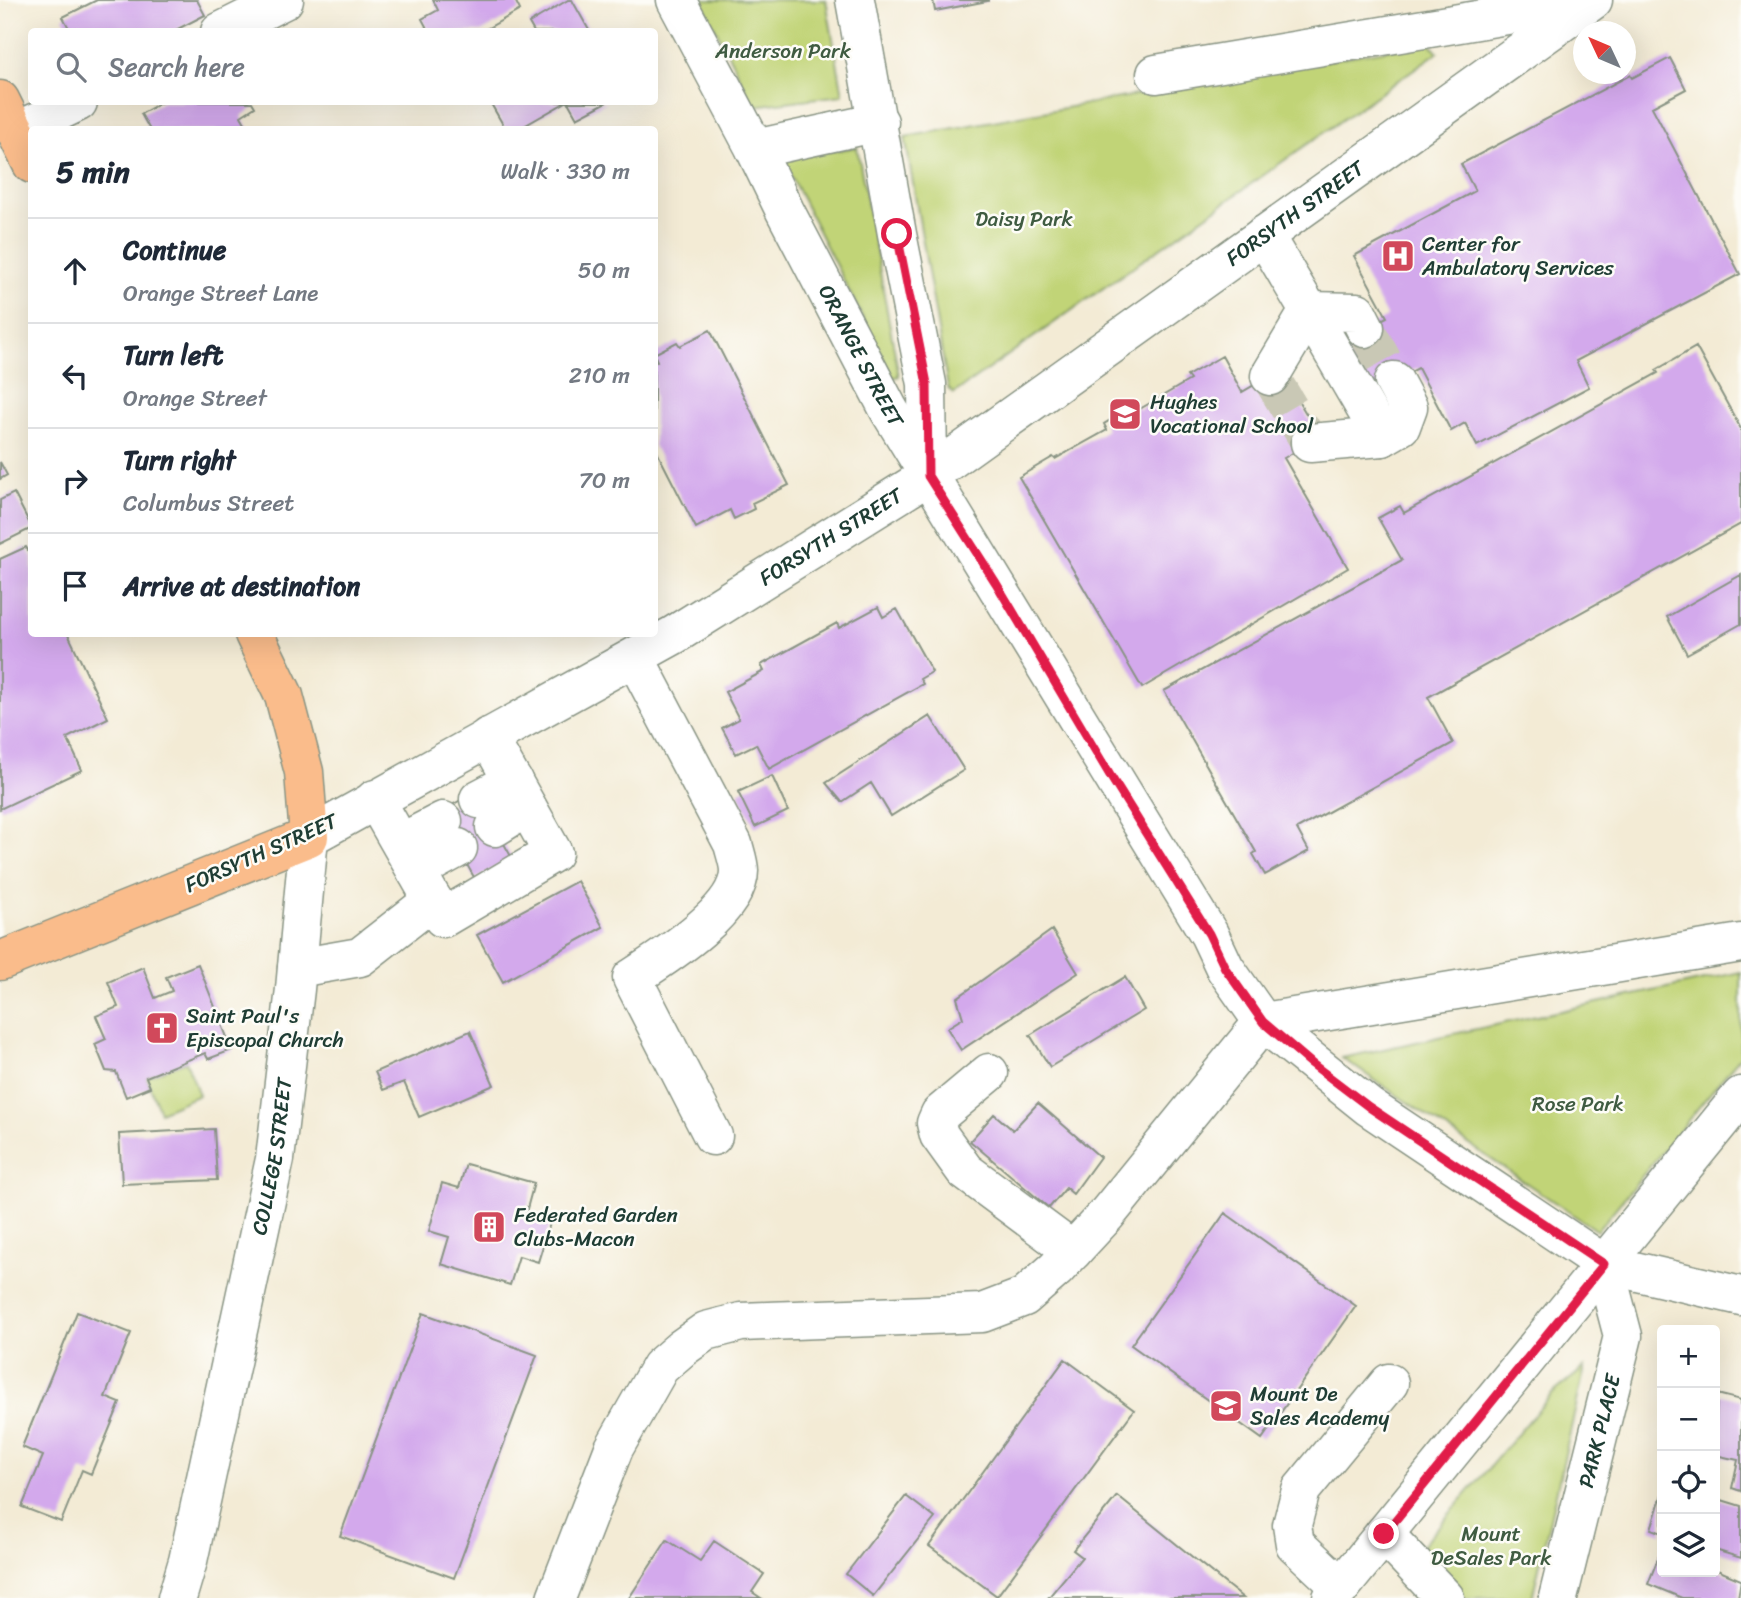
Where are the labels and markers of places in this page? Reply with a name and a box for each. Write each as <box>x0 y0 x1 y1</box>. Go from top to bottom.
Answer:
place label: Center for Ambulatory Services <box>1421 225 1614 287</box>
hospital icon: Center for Ambulatory Services <box>1379 237 1417 275</box>
place label: Hughes Vocational School <box>1150 383 1314 445</box>
school or university icon: Hughes Vocational School <box>1106 395 1144 433</box>
place label: Saint Paul's Episcopal Church <box>186 997 344 1059</box>
church icon: Saint Paul's Episcopal Church <box>143 1009 181 1047</box>
place label: Federated Garden Clubs-Macon <box>514 1196 678 1258</box>
building icon: Federated Garden Clubs-Macon <box>470 1208 508 1246</box>
place label: Mount De Sales Academy <box>1250 1375 1389 1437</box>
school or university icon: Mount De Sales Academy <box>1207 1387 1245 1425</box>

